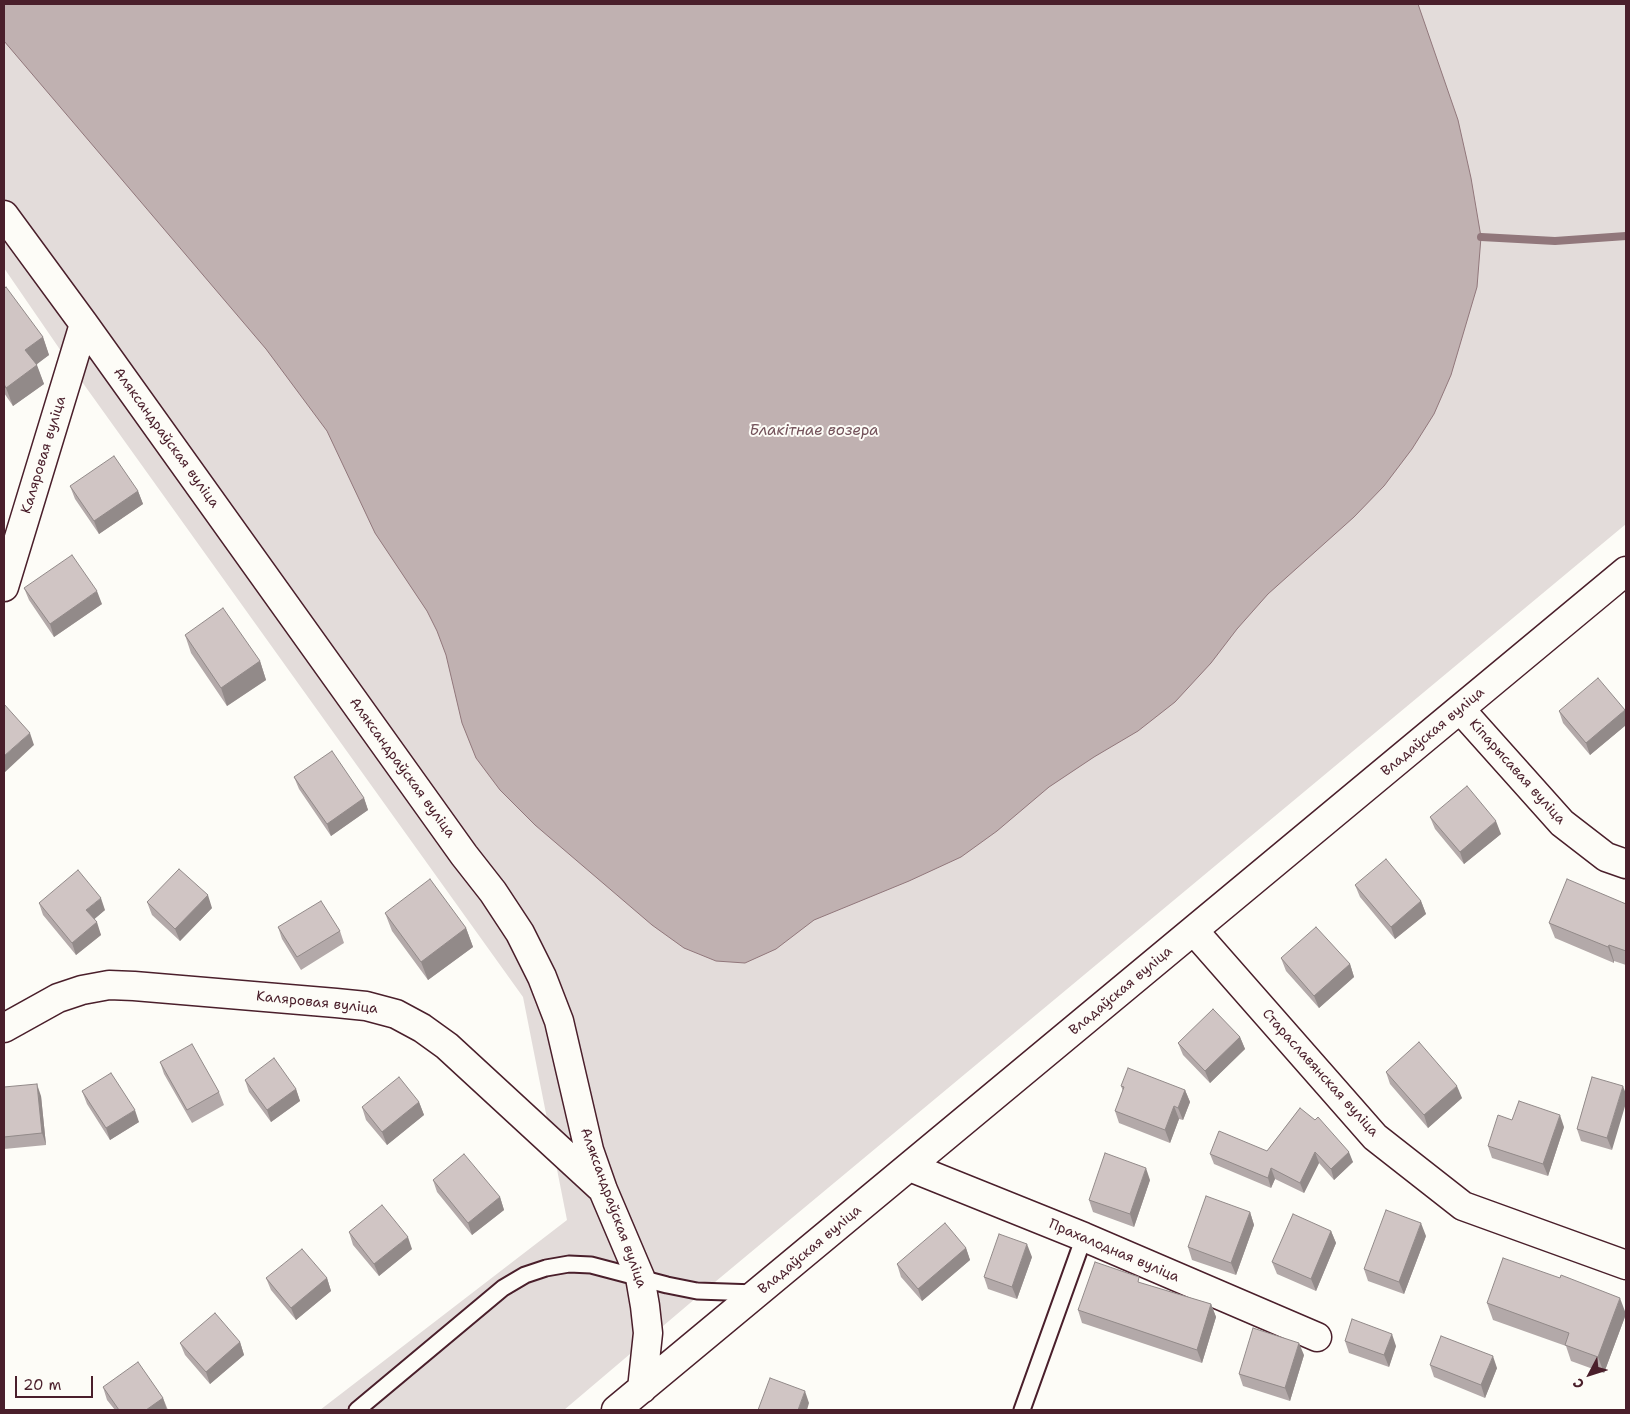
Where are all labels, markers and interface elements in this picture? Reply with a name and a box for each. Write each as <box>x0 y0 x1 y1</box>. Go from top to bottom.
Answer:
street label: Аляксандраўская вуліца <box>110 365 222 511</box>
street label: Каляровая вуліца <box>18 394 70 516</box>
water label: Блакітнае возера <box>749 422 879 440</box>
street label: Владаўская вуліца <box>1378 684 1488 780</box>
street label: Аляксандраўская вуліца <box>346 695 458 841</box>
street label: Кіпарысавая вуліца <box>1465 716 1569 828</box>
street label: Владаўская вуліца <box>1066 943 1176 1039</box>
street label: Каляровая вуліца <box>255 988 379 1018</box>
street label: Стараславянская вуліца <box>1258 1006 1382 1140</box>
street label: Аляксандраўская вуліца <box>576 1126 650 1290</box>
street label: Владаўская вуліца <box>755 1202 865 1298</box>
street label: Прахалодная вуліца <box>1046 1216 1182 1286</box>
north arrow <box>1565 1349 1615 1399</box>
scale bar <box>18 1366 95 1398</box>
text: 20 m <box>23 1375 62 1395</box>
text: С <box>1569 1375 1588 1393</box>

